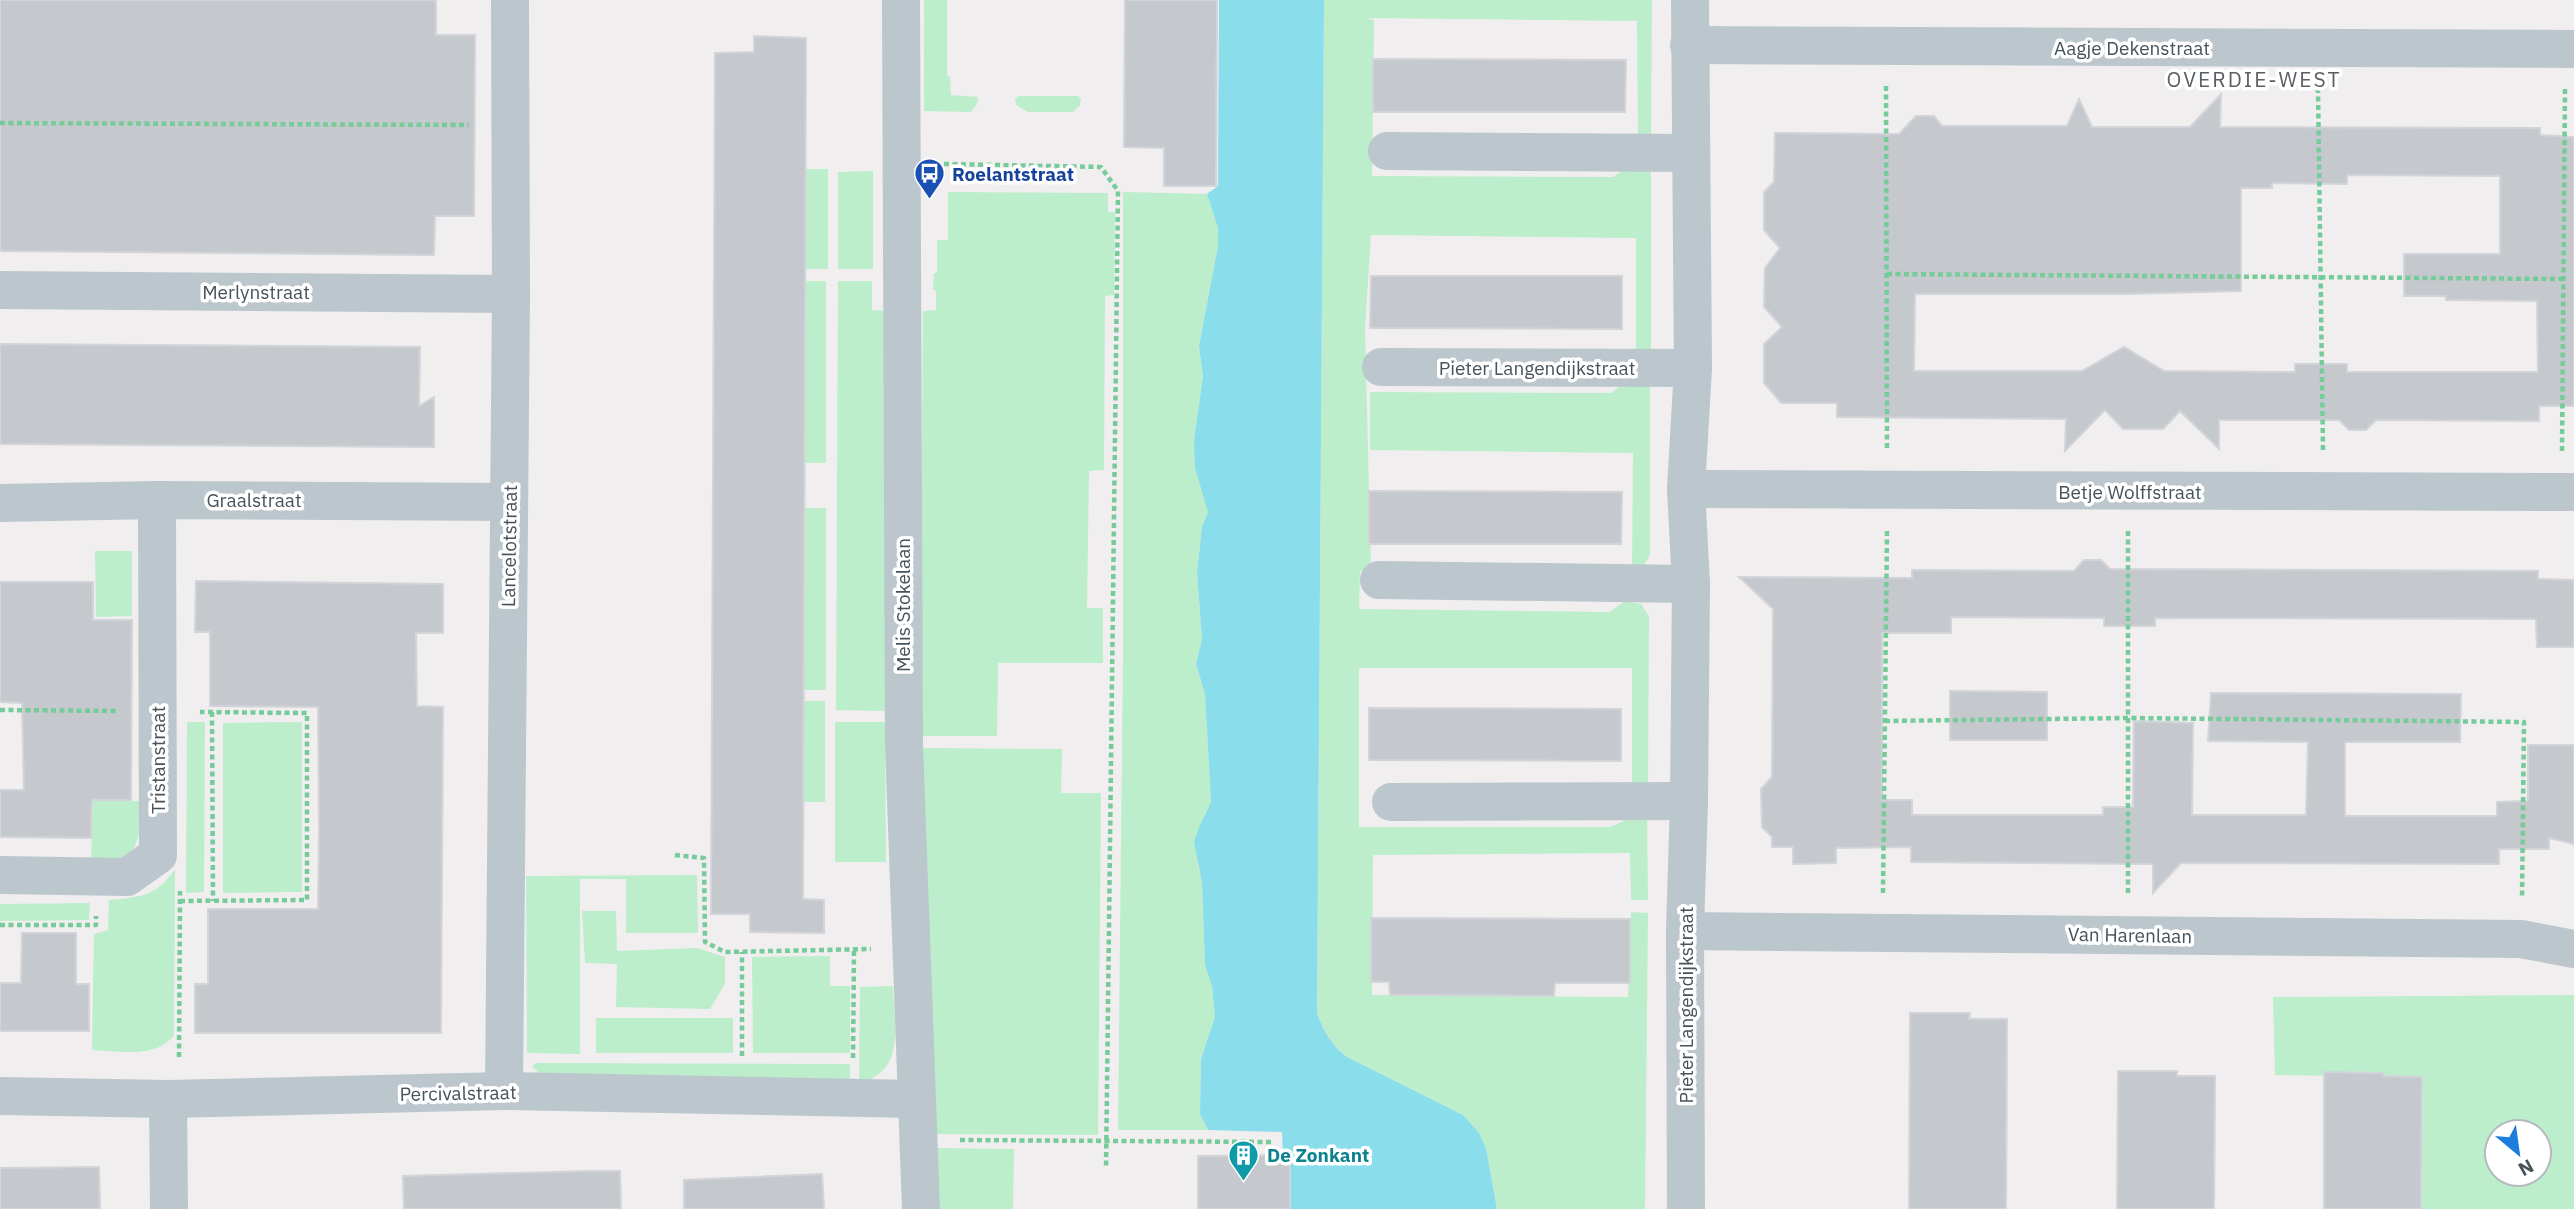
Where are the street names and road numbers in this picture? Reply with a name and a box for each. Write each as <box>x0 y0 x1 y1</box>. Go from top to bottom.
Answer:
street label: Aagje Dekenstraat <box>2054 36 2210 60</box>
street label: Merlynstraat <box>202 280 310 304</box>
street label: Pieter Langendijkstraat <box>1439 356 1635 380</box>
street label: Betje Wolffstraat <box>2058 480 2202 504</box>
street label: Lancelotstraat <box>496 485 522 607</box>
street label: Graalstraat <box>206 488 302 512</box>
street label: Melis Stokelaan <box>891 538 915 672</box>
street label: Tristanstraat <box>146 706 170 814</box>
street label: Pieter Langendijkstraat <box>1674 907 1698 1103</box>
street label: Van Harenlaan <box>2068 922 2192 948</box>
street label: Percivalstraat <box>399 1080 517 1106</box>

